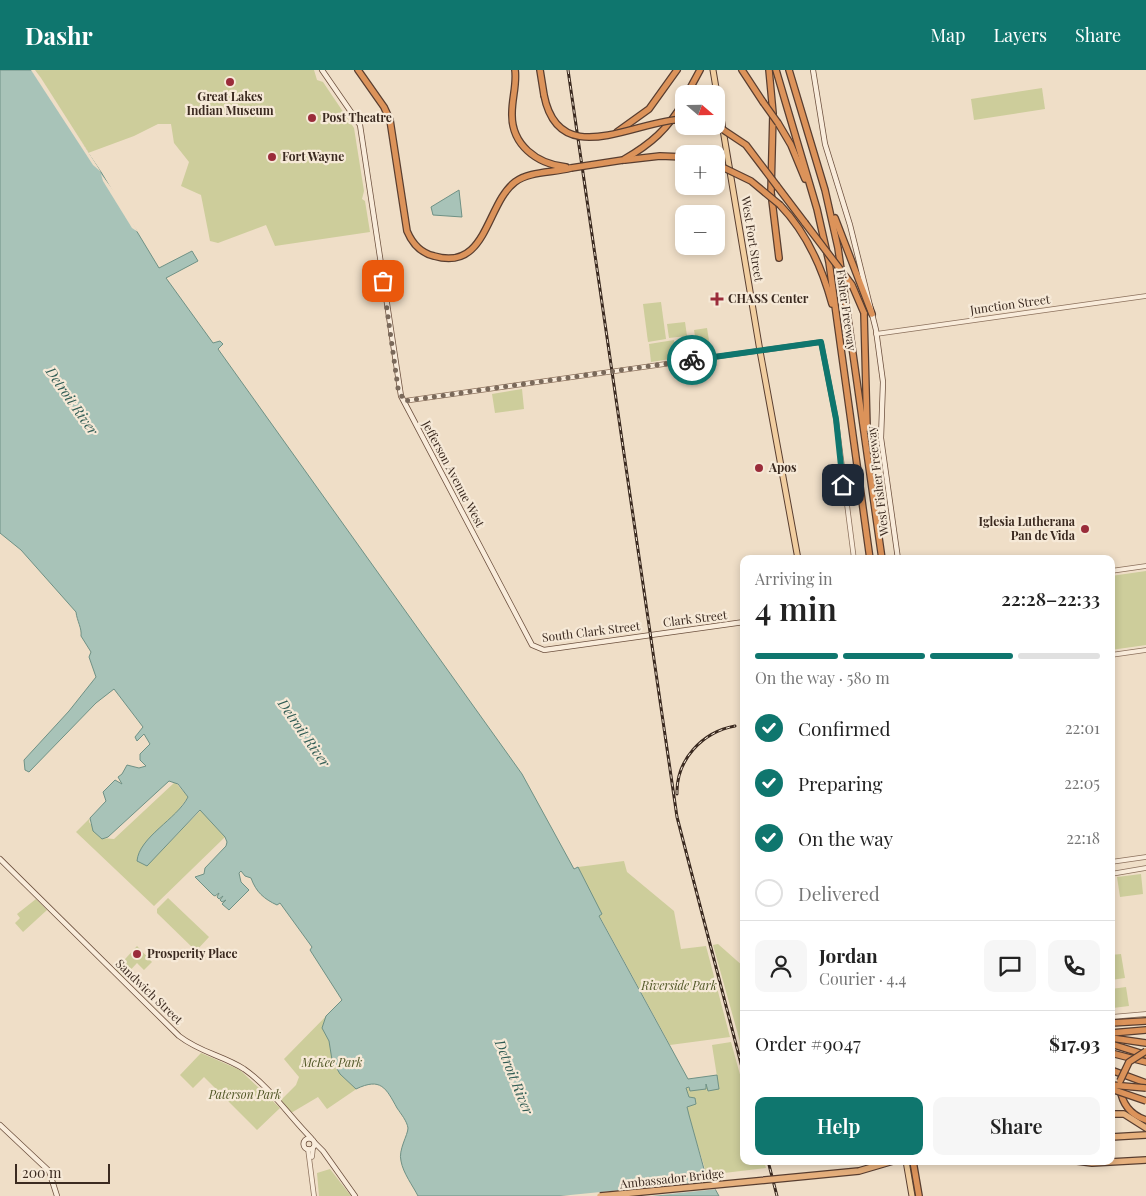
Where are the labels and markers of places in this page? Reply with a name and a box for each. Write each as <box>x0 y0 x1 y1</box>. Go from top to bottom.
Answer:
marker: Great Lakes Indian Museum <box>224 76 236 88</box>
place label: Great Lakes Indian Museum <box>186 88 274 118</box>
place label: Post Theatre <box>322 109 392 125</box>
marker: Post Theatre <box>306 112 318 124</box>
place label: Fort Wayne <box>282 148 344 164</box>
marker: Fort Wayne <box>266 151 278 163</box>
pin <box>362 260 404 302</box>
place label: CHASS Center <box>728 290 809 306</box>
marker: CHASS Center <box>710 292 724 306</box>
place label: Apos <box>768 459 797 475</box>
marker: Apos <box>753 462 765 474</box>
pin <box>822 464 864 506</box>
place label: Iglesia Lutherana Pan de Vida <box>979 513 1076 543</box>
marker: Iglesia Lutherana Pan de Vida <box>1079 523 1091 535</box>
place label: Prosperity Place <box>147 945 237 961</box>
marker: Prosperity Place <box>131 948 143 960</box>

